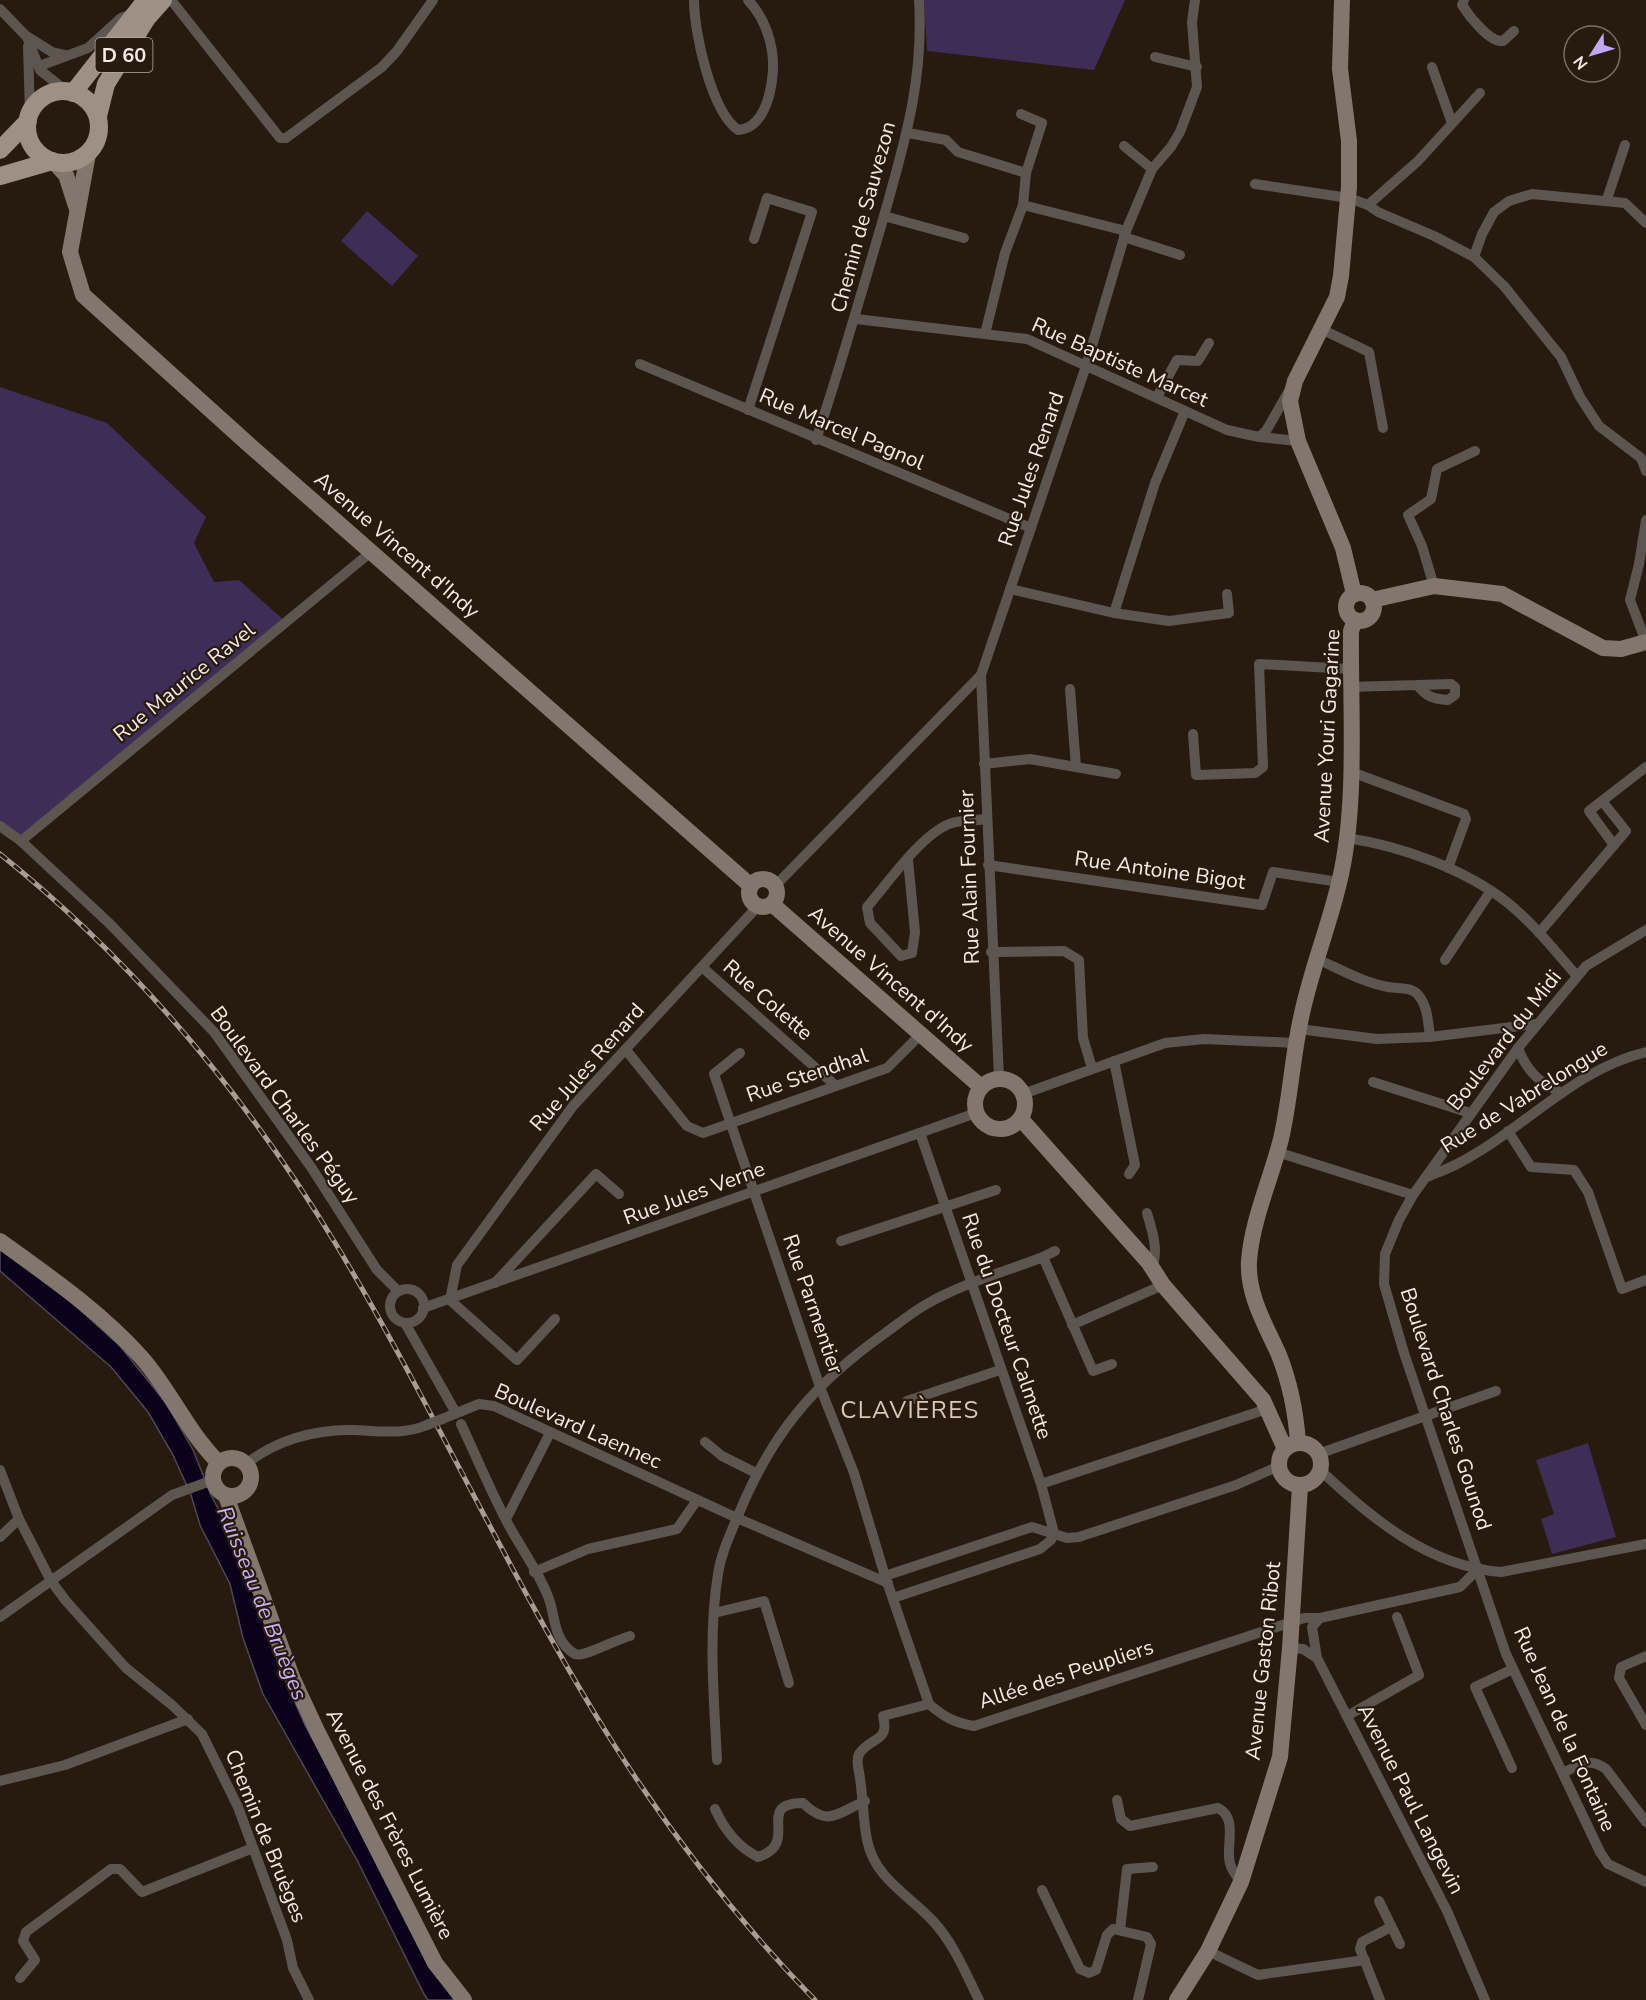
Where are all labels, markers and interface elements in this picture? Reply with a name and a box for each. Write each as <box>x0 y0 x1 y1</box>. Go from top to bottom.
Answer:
north arrow <box>1562 24 1622 84</box>
road number: D 60 <box>96 38 152 72</box>
text: N <box>1568 51 1593 74</box>
street label: Chemin de Sauvezon <box>824 118 902 316</box>
street label: Rue Baptiste Marcet <box>1027 310 1213 414</box>
street label: Rue Marcel Pagnol <box>755 381 930 477</box>
street label: Rue Jules Renard <box>991 388 1071 550</box>
street label: Avenue Vincent d'Indy <box>308 465 486 625</box>
street label: Rue Maurice Ravel <box>107 616 261 748</box>
street label: Avenue Youri Gagarine <box>1307 628 1347 844</box>
street label: Rue Alain Fournier <box>952 789 986 965</box>
street label: Rue Antoine Bigot <box>1073 844 1248 896</box>
street label: Avenue Vincent d'Indy <box>802 899 980 1059</box>
street label: Rue Colette <box>717 953 819 1047</box>
street label: Boulevard du Midi <box>1440 964 1568 1116</box>
street label: Rue Jules Renard <box>523 997 651 1137</box>
street label: Boulevard Charles Péguy <box>204 1001 366 1210</box>
street label: Rue de Vabrelongue <box>1435 1034 1613 1160</box>
street label: Rue Stendhal <box>742 1041 872 1109</box>
street label: Rue Jules Verne <box>619 1154 769 1232</box>
street label: Rue du Docteur Calmette <box>955 1209 1059 1443</box>
street label: Rue Parmentier <box>776 1231 850 1378</box>
street label: Boulevard Charles Gounod <box>1394 1284 1498 1534</box>
street label: Boulevard Laennec <box>490 1377 666 1476</box>
district label: CLAVIÈRES <box>840 1394 980 1426</box>
water label: Ruisseau de Bruèges <box>209 1502 315 1705</box>
street label: Avenue Gaston Ribot <box>1239 1560 1287 1762</box>
street label: Rue Jean de la Fontaine <box>1507 1622 1623 1836</box>
street label: Allée des Peupliers <box>975 1633 1157 1715</box>
street label: Avenue Paul Langevin <box>1351 1699 1471 1899</box>
street label: Avenue des Frères Lumière <box>320 1704 460 1944</box>
street label: Chemin de Bruèges <box>218 1745 314 1927</box>

